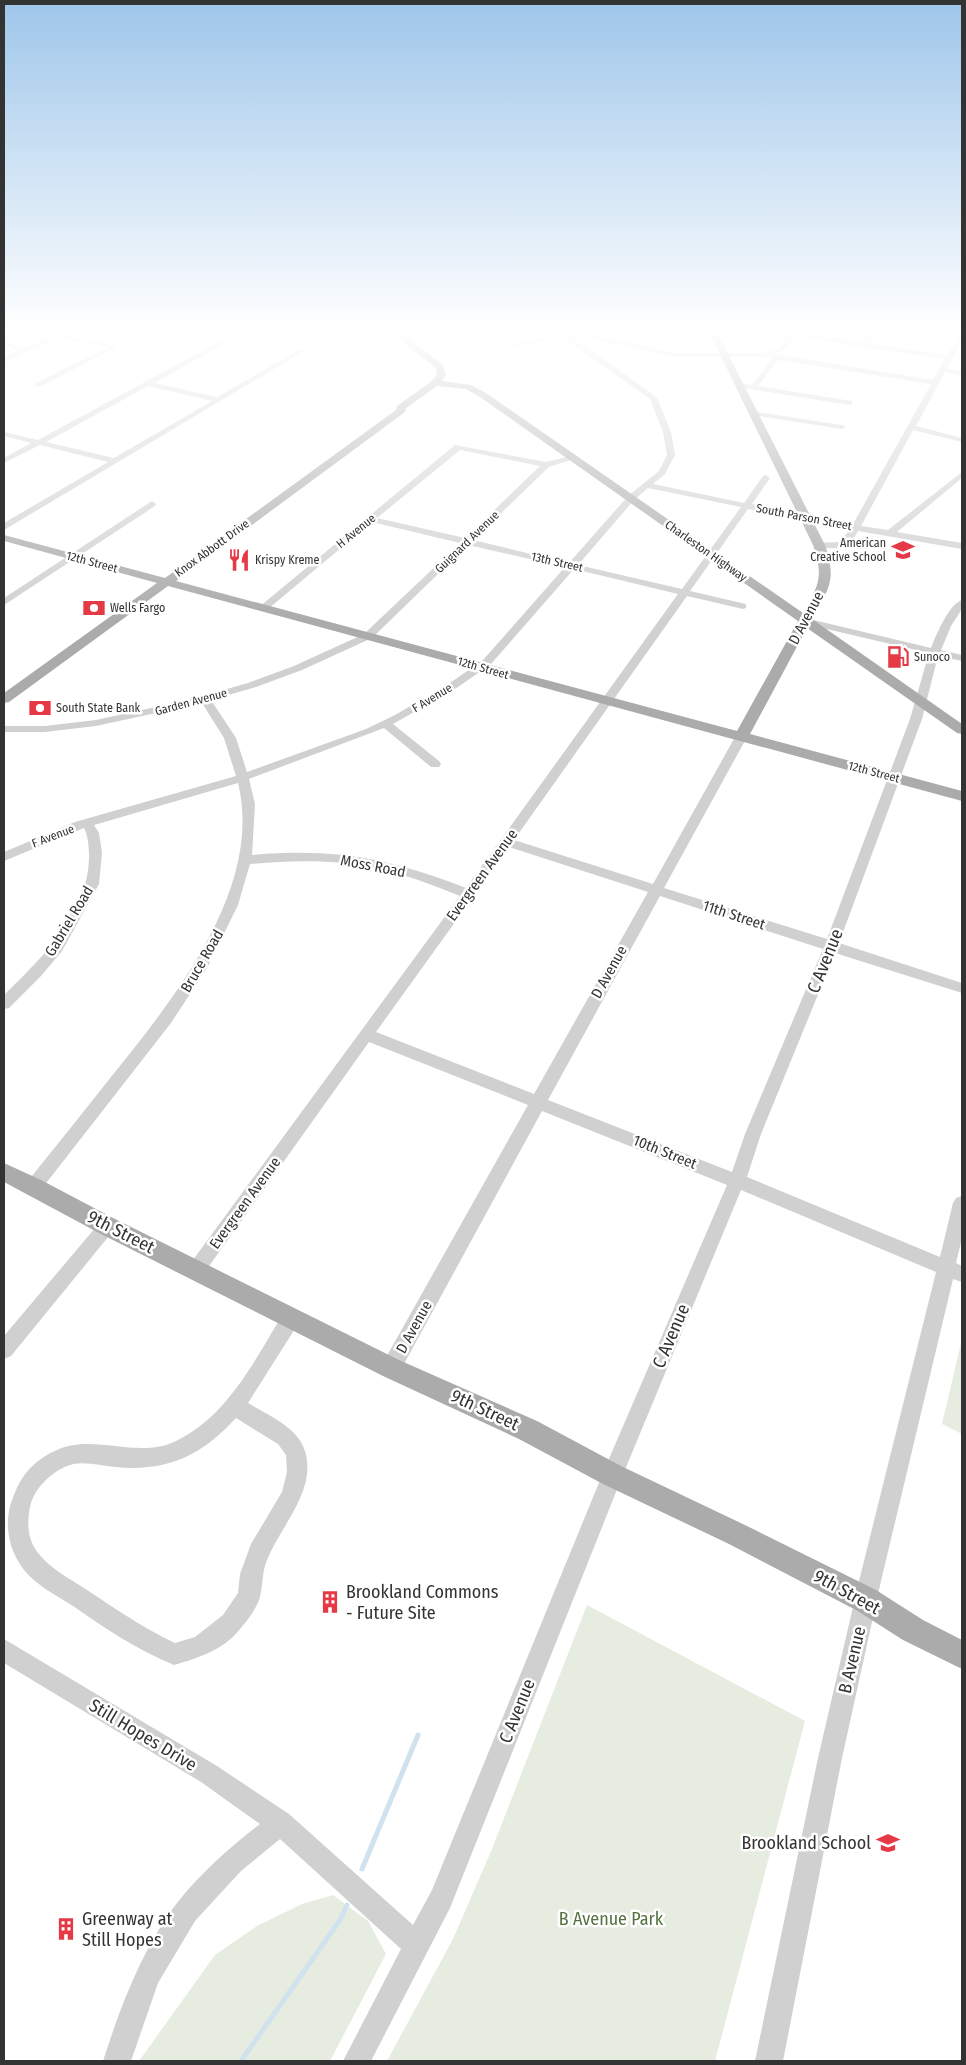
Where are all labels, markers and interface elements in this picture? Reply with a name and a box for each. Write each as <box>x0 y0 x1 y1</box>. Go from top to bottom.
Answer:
street label: South Parson Street <box>755 501 853 533</box>
street label: Guignard Avenue <box>432 508 502 576</box>
street label: H Avenue <box>334 511 378 551</box>
street label: Knox Abbott Drive <box>172 516 252 580</box>
street label: Charleston Highway <box>662 518 750 585</box>
place label: American Creative School <box>810 536 886 564</box>
school or university icon: American Creative School <box>890 537 916 563</box>
restaurant icon: Krispy Kreme <box>226 547 252 573</box>
street label: 12th Street <box>65 548 119 576</box>
street label: 13th Street <box>530 549 584 575</box>
place label: Krispy Kreme <box>255 553 320 567</box>
street label: D Avenue <box>785 588 827 648</box>
bank icon: Wells Fargo <box>81 595 107 621</box>
place label: Wells Fargo <box>110 601 165 615</box>
fuel station icon: Sunoco <box>885 644 911 670</box>
place label: Sunoco <box>914 650 950 664</box>
street label: 12th Street <box>456 654 510 682</box>
street label: F Avenue <box>409 681 455 715</box>
street label: Garden Avenue <box>153 686 229 718</box>
bank icon: South State Bank <box>27 695 53 721</box>
place label: South State Bank <box>56 701 141 715</box>
street label: 12th Street <box>847 758 901 786</box>
street label: F Avenue <box>30 822 76 850</box>
street label: Evergreen Avenue <box>443 826 521 924</box>
street label: Moss Road <box>339 851 407 881</box>
street label: Gabriel Road <box>41 883 97 959</box>
street label: 11th Street <box>700 896 768 934</box>
street label: Bruce Road <box>177 926 227 996</box>
street label: C Avenue <box>802 926 848 996</box>
street label: D Avenue <box>587 943 631 1001</box>
street label: 10th Street <box>631 1131 699 1173</box>
street label: Evergreen Avenue <box>206 1154 284 1252</box>
street label: 9th Street <box>84 1206 158 1258</box>
street label: D Avenue <box>392 1298 436 1356</box>
street label: C Avenue <box>648 1301 694 1371</box>
street label: 9th Street <box>447 1385 523 1435</box>
street label: 9th Street <box>810 1565 884 1619</box>
place label: Brookland Commons - Future Site <box>346 1581 499 1624</box>
building icon: Brookland Commons - Future Site <box>317 1589 343 1615</box>
street label: B Avenue <box>834 1624 870 1696</box>
street label: C Avenue <box>494 1676 540 1746</box>
street label: Still Hopes Drive <box>85 1694 201 1776</box>
school or university icon: Brookland School <box>875 1830 901 1856</box>
place label: Brookland School <box>741 1832 871 1854</box>
place label: Greenway at Still Hopes <box>82 1908 173 1951</box>
park label: B Avenue Park <box>559 1908 664 1930</box>
building icon: Greenway at Still Hopes <box>53 1916 79 1942</box>

